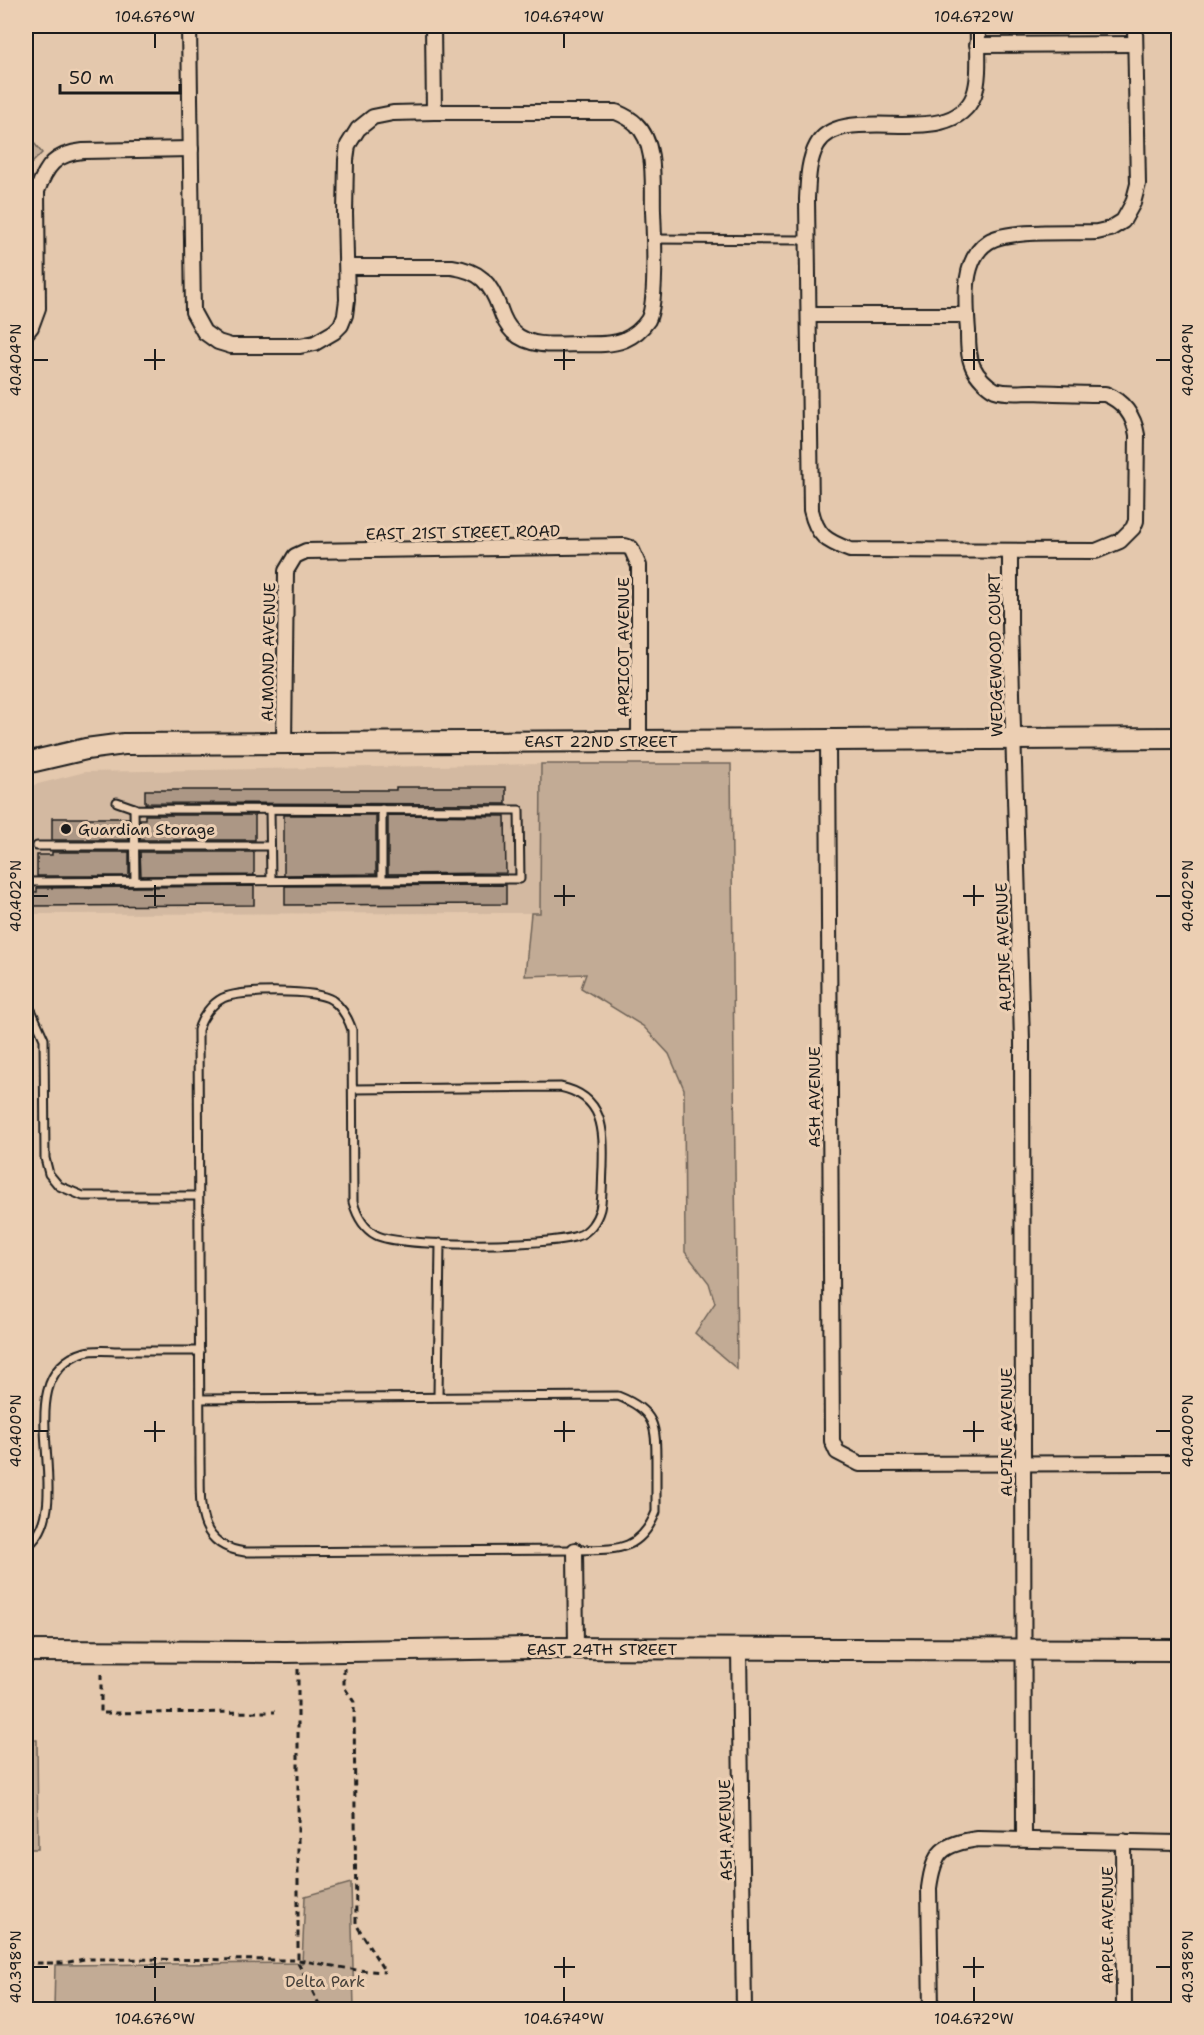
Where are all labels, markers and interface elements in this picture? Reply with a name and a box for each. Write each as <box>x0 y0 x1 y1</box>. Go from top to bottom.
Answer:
text: 104.676°W <box>115 7 195 27</box>
text: 104.674°W <box>524 7 604 27</box>
text: 104.672°W <box>934 7 1014 27</box>
scale bar <box>60 57 180 95</box>
text: 50 m <box>69 66 114 90</box>
text: 40.404°N <box>6 324 26 396</box>
text: 40.404°N <box>1178 324 1198 396</box>
street label: EAST 21ST STREET ROAD <box>366 520 561 545</box>
street label: WEDGEWOOD COURT <box>984 573 1007 737</box>
street label: APRICOT AVENUE <box>613 577 634 717</box>
street label: ALMOND AVENUE <box>257 582 280 722</box>
street label: EAST 22ND STREET <box>524 731 678 752</box>
place label: Guardian Storage <box>78 819 215 840</box>
marker: Guardian Storage <box>59 822 73 836</box>
text: 40.402°N <box>6 860 26 932</box>
text: 40.402°N <box>1178 860 1198 932</box>
street label: ALPINE AVENUE <box>991 882 1016 1012</box>
street label: ASH AVENUE <box>804 1046 825 1148</box>
street label: ALPINE AVENUE <box>996 1367 1017 1497</box>
text: 40.400°N <box>6 1394 26 1468</box>
text: 40.400°N <box>1178 1394 1198 1468</box>
street label: EAST 24TH STREET <box>527 1639 677 1660</box>
street label: ASH AVENUE <box>714 1779 737 1881</box>
street label: APPLE AVENUE <box>1097 1866 1118 1984</box>
text: 40.398°N <box>6 1930 26 2004</box>
text: 40.398°N <box>1178 1930 1198 2004</box>
park label: Delta Park <box>285 1971 365 1992</box>
text: 104.676°W <box>115 2009 195 2029</box>
text: 104.674°W <box>524 2009 604 2029</box>
text: 104.672°W <box>934 2009 1014 2029</box>

